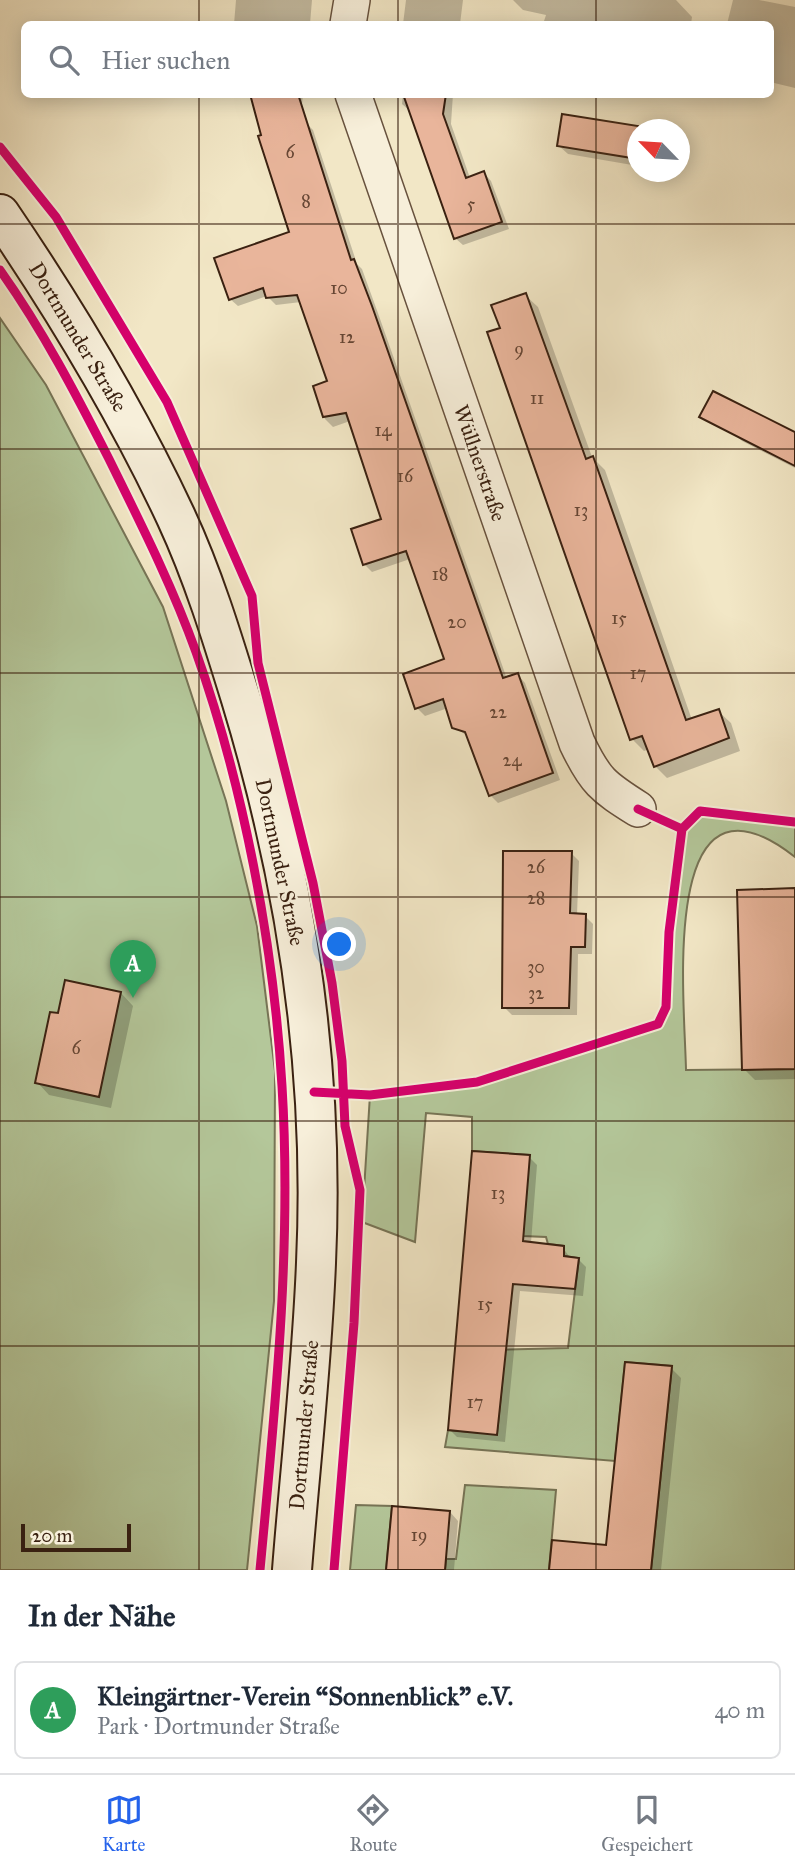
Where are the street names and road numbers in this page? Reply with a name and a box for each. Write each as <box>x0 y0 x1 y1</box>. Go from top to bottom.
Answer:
street label: Dortmunder Straße <box>23 257 133 417</box>
street label: Wüllnerstraße <box>448 401 512 525</box>
street label: Dortmunder Straße <box>250 776 310 948</box>
street label: Dortmunder Straße <box>284 1339 324 1511</box>

